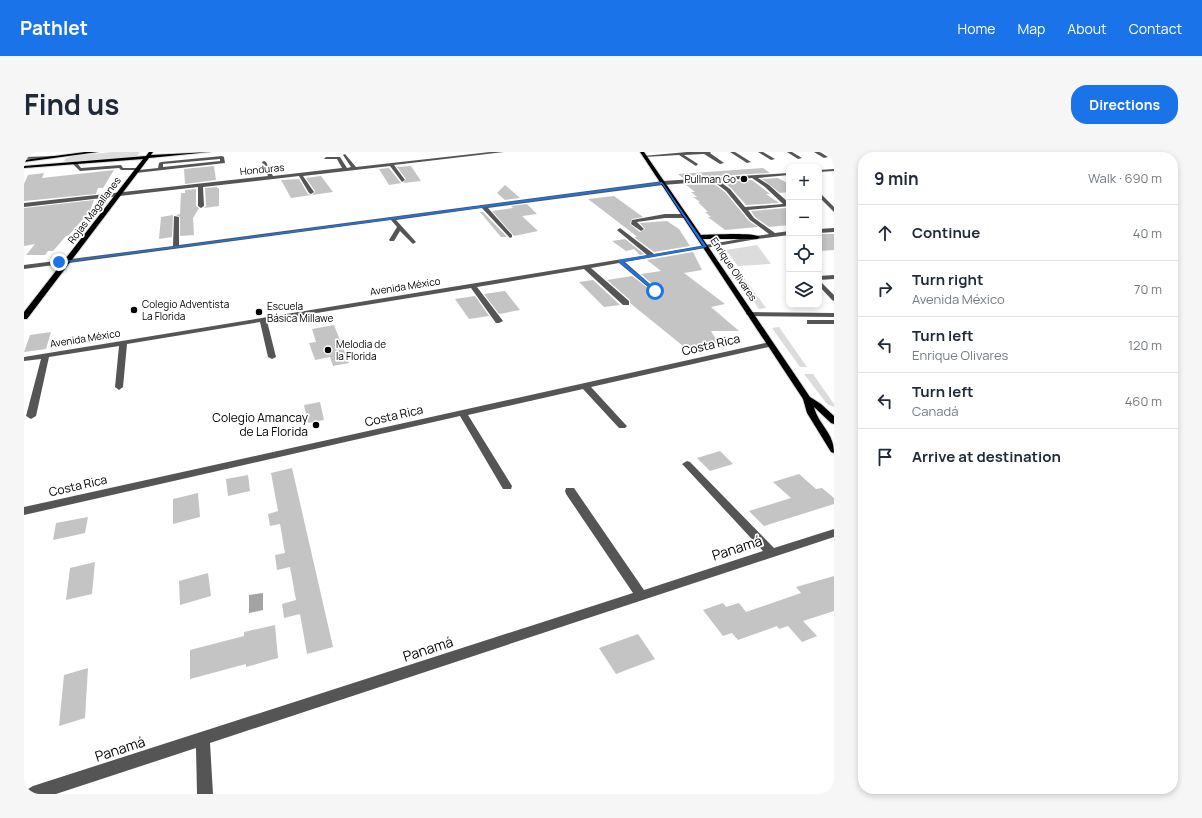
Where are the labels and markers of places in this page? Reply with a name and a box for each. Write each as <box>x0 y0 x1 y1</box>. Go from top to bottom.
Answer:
place label: Pullman Go <box>684 172 736 186</box>
marker: Pullman Go <box>739 174 749 184</box>
place label: Colegio Adventista La Florida <box>142 297 229 323</box>
place label: Escuela Básica Millawe <box>267 299 334 325</box>
marker: Colegio Adventista La Florida <box>129 305 139 315</box>
marker: Escuela Básica Millawe <box>254 307 264 317</box>
place label: Melodia de la Florida <box>336 337 386 363</box>
marker: Melodia de la Florida <box>323 345 333 355</box>
place label: Colegio Amancay de La Florida <box>212 409 309 440</box>
marker: Colegio Amancay de La Florida <box>311 420 321 430</box>

